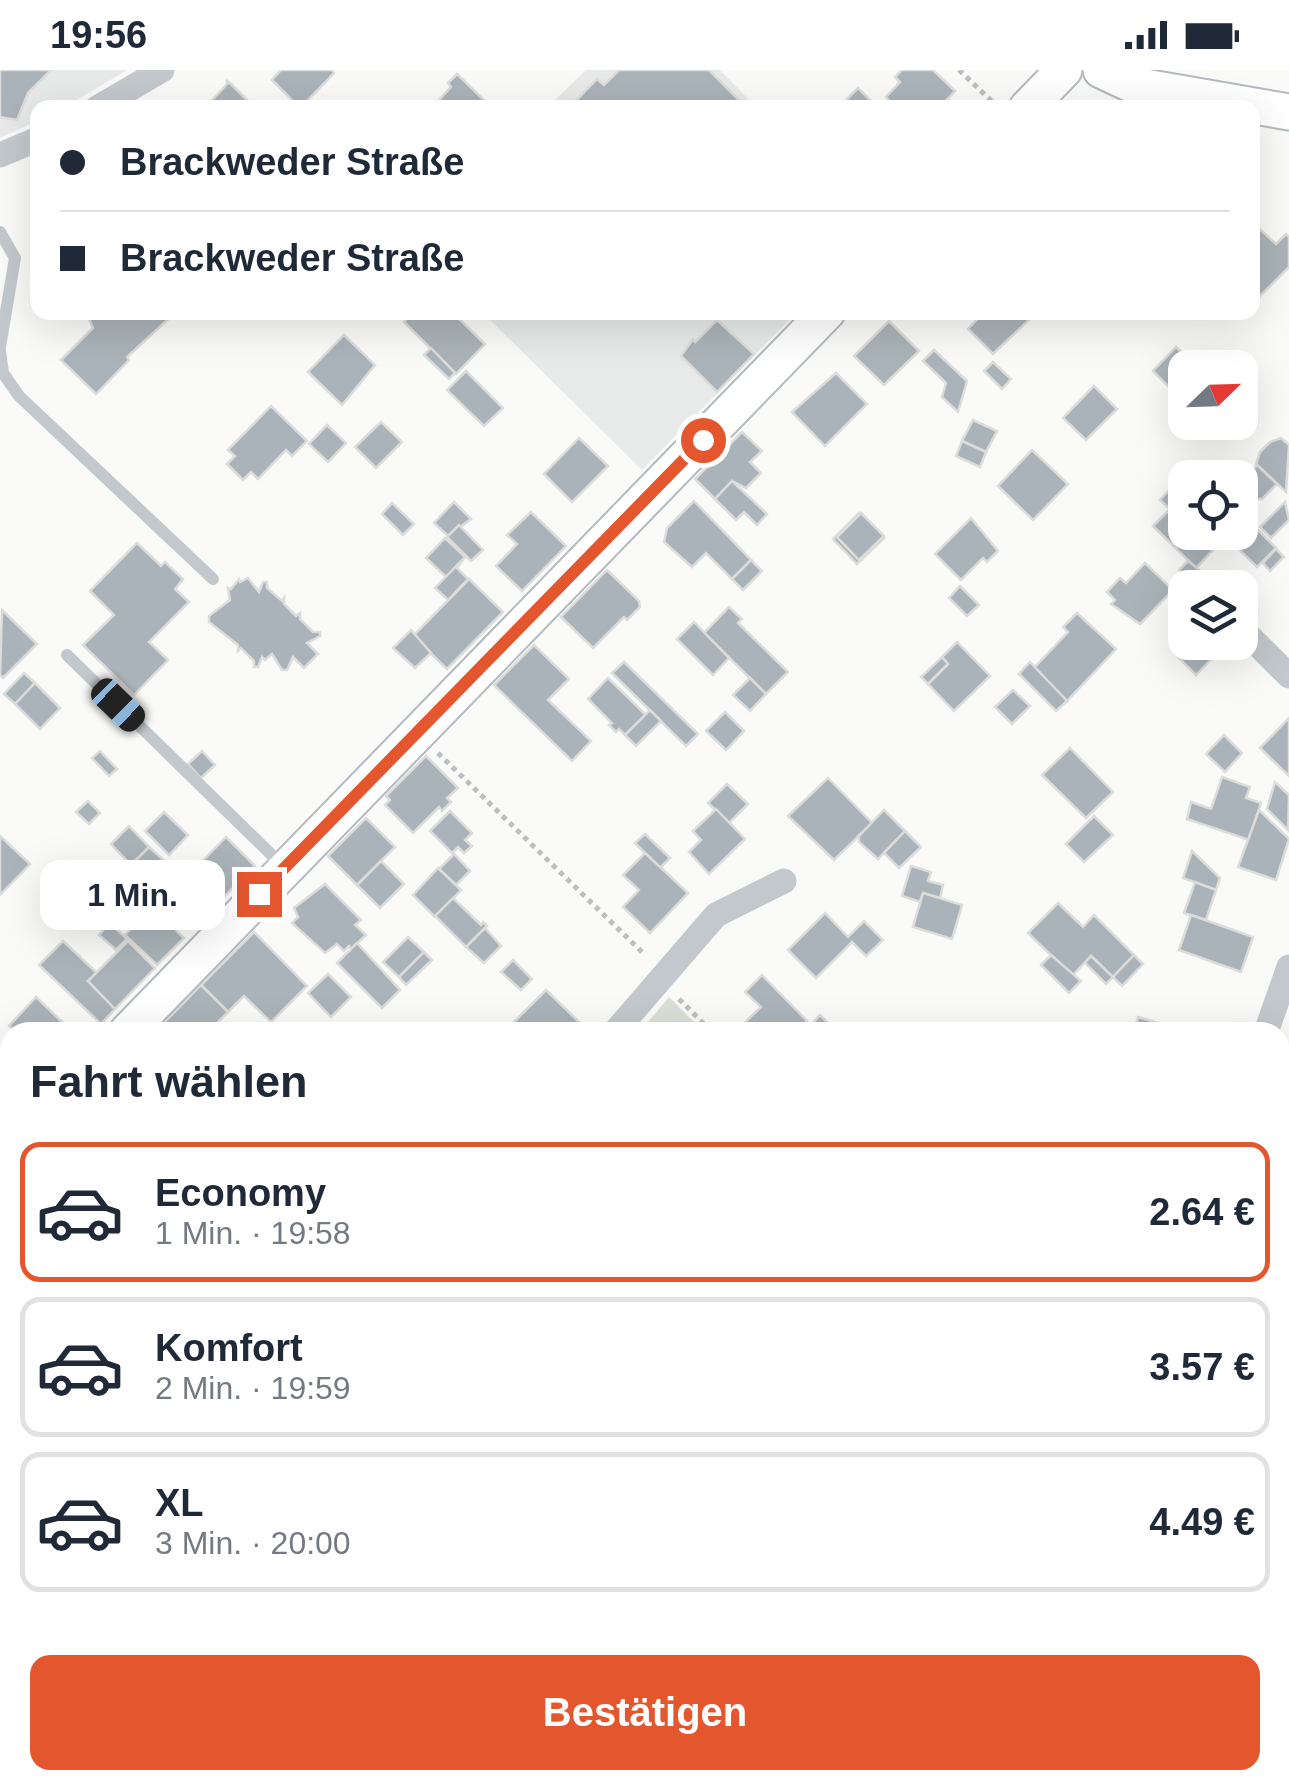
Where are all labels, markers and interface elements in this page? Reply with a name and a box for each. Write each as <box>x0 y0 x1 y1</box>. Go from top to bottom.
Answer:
text: 19:56 <box>50 14 147 56</box>
text: Brackweder Straße <box>120 141 464 183</box>
text: Brackweder Straße <box>120 237 464 279</box>
north arrow <box>1168 350 1258 440</box>
map controls <box>1168 350 1258 660</box>
route start <box>681 418 726 463</box>
button: locate <box>1168 460 1258 550</box>
button: layers <box>1168 570 1258 660</box>
car <box>86 673 150 737</box>
callout: 1 Min. <box>39 859 224 929</box>
route end <box>237 872 282 917</box>
text: 1 Min. <box>87 877 178 913</box>
text: Fahrt wählen <box>30 1056 308 1107</box>
icon: car <box>35 1167 125 1257</box>
text: Economy <box>155 1172 326 1214</box>
text: 2.64 € <box>1149 1191 1255 1233</box>
text: 1 Min. · 19:58 <box>155 1215 351 1251</box>
icon: car <box>35 1322 125 1412</box>
text: Komfort <box>155 1327 303 1369</box>
text: 3.57 € <box>1149 1346 1255 1388</box>
text: 2 Min. · 19:59 <box>155 1370 351 1406</box>
icon: car <box>35 1477 125 1567</box>
text: XL <box>155 1482 204 1524</box>
text: 4.49 € <box>1149 1501 1255 1543</box>
text: 3 Min. · 20:00 <box>155 1525 351 1561</box>
button: Bestätigen <box>30 1655 1260 1770</box>

